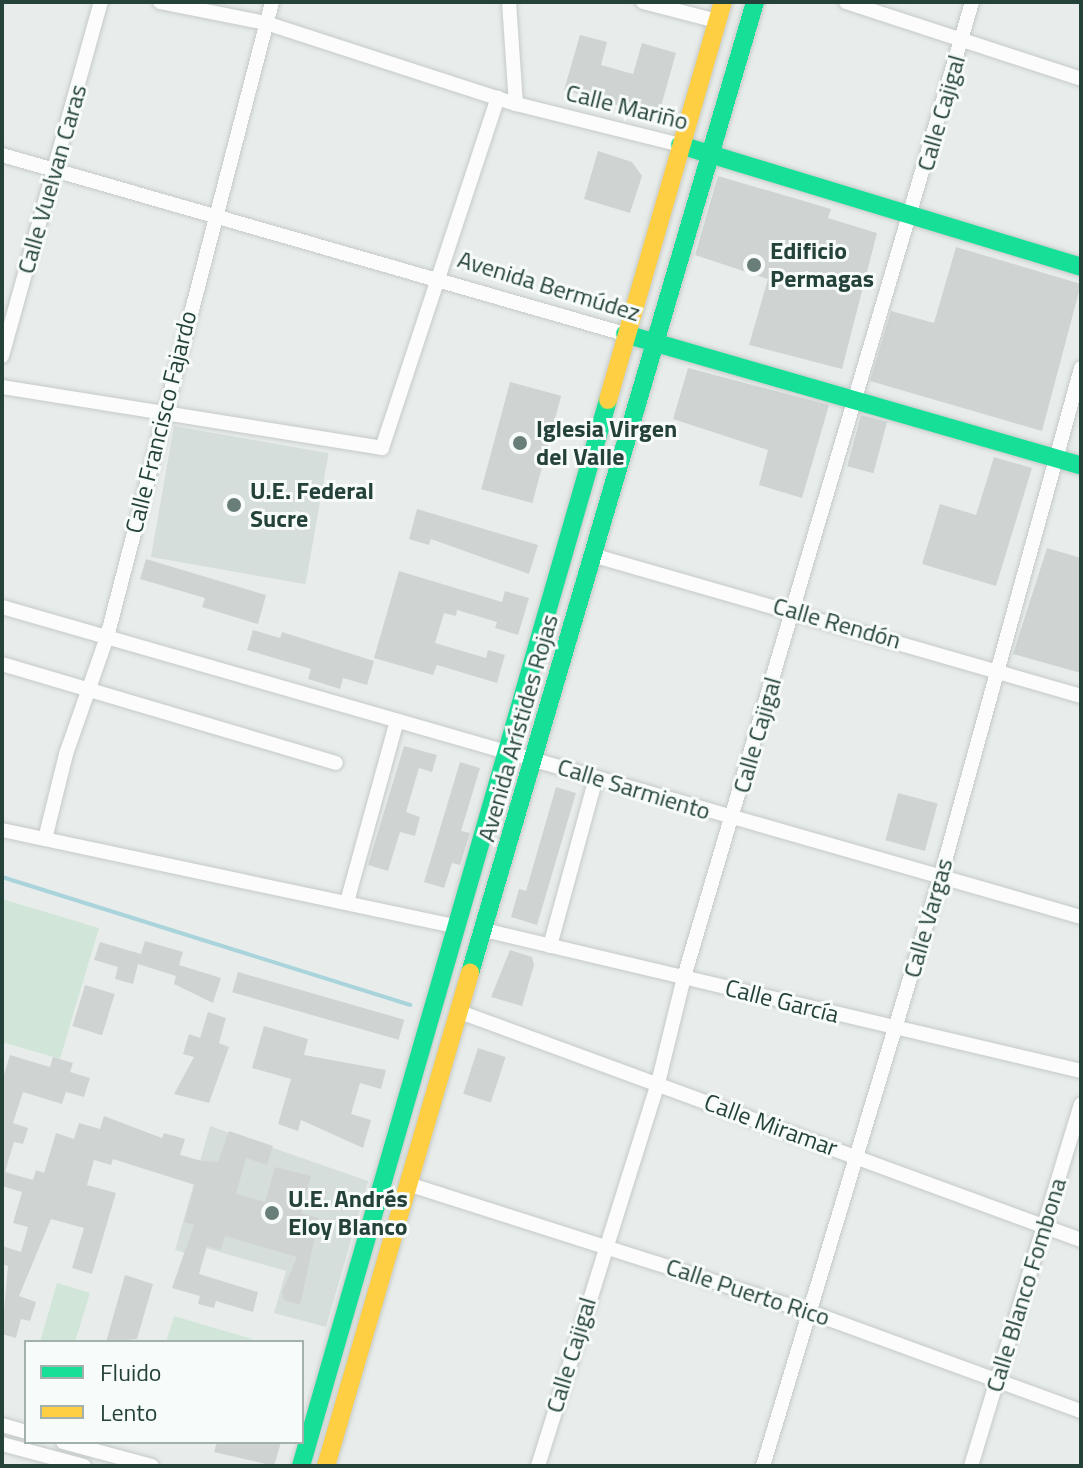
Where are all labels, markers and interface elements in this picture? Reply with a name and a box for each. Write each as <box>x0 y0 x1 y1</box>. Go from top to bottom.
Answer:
street label: Calle Cajigal <box>911 52 971 174</box>
street label: Calle Mariño <box>563 78 691 136</box>
street label: Calle Vuelvan Caras <box>11 81 93 277</box>
place label: Edificio Permagas <box>770 237 874 293</box>
street label: Avenida Bermúdez <box>454 245 644 327</box>
marker: Edificio Permagas <box>745 256 763 274</box>
street label: Calle Francisco Fajardo <box>119 308 203 536</box>
place label: Iglesia Virgen del Valle <box>536 415 677 471</box>
marker: Iglesia Virgen del Valle <box>511 434 529 452</box>
place label: U.E. Federal Sucre <box>250 477 374 533</box>
marker: U.E. Federal Sucre <box>225 496 243 514</box>
street label: Calle Rendón <box>770 591 904 655</box>
street label: Avenida Arístides Rojas <box>472 611 564 845</box>
street label: Calle Cajigal <box>727 674 787 796</box>
street label: Calle Sarmiento <box>554 752 714 826</box>
street label: Calle Vargas <box>897 855 959 981</box>
street label: Calle García <box>722 973 842 1029</box>
street label: Calle Miramar <box>700 1088 842 1162</box>
street label: Calle Blanco Fombona <box>980 1175 1072 1395</box>
place label: U.E. Andrés Eloy Blanco <box>288 1185 408 1241</box>
marker: U.E. Andrés Eloy Blanco <box>263 1204 281 1222</box>
street label: Calle Puerto Rico <box>663 1252 833 1332</box>
street label: Calle Cajigal <box>540 1294 602 1416</box>
legend <box>24 1340 304 1444</box>
text: Fluido <box>100 1354 162 1390</box>
text: Lento <box>100 1394 157 1430</box>

